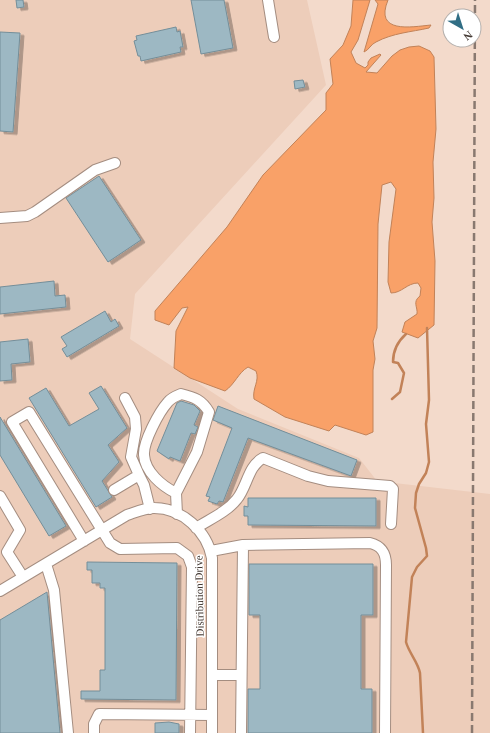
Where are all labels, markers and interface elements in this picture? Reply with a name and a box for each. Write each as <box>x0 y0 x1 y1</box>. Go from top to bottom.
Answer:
north arrow <box>442 8 482 48</box>
text: N <box>461 29 475 43</box>
street label: Distribution Drive <box>192 555 206 637</box>

